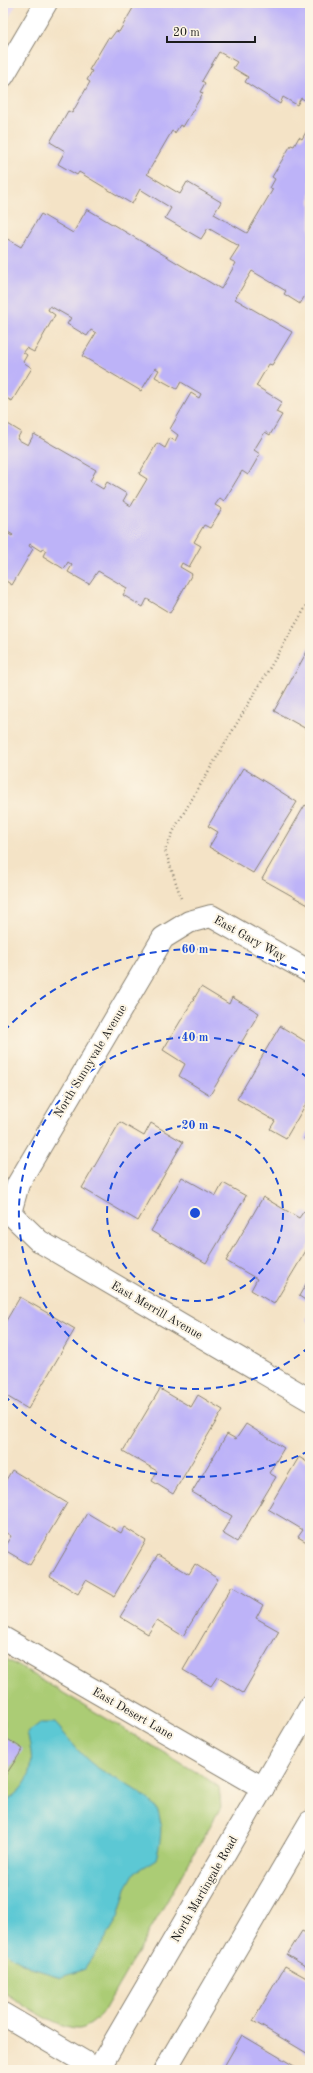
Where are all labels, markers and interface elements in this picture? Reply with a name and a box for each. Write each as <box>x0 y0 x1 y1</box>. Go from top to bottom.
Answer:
scale bar <box>167 18 255 44</box>
text: 20 m <box>173 27 200 39</box>
street label: East Gary Way <box>212 914 288 964</box>
text: 60 m <box>182 944 209 956</box>
street label: North Sunnyvale Avenue <box>52 1003 130 1120</box>
text: 40 m <box>182 1032 209 1044</box>
text: 20 m <box>182 1120 209 1132</box>
centre of rings <box>188 1206 202 1220</box>
street label: East Merrill Avenue <box>109 1280 205 1342</box>
street label: East Desert Lane <box>90 1686 175 1742</box>
street label: North Martingale Road <box>170 1834 240 1945</box>

